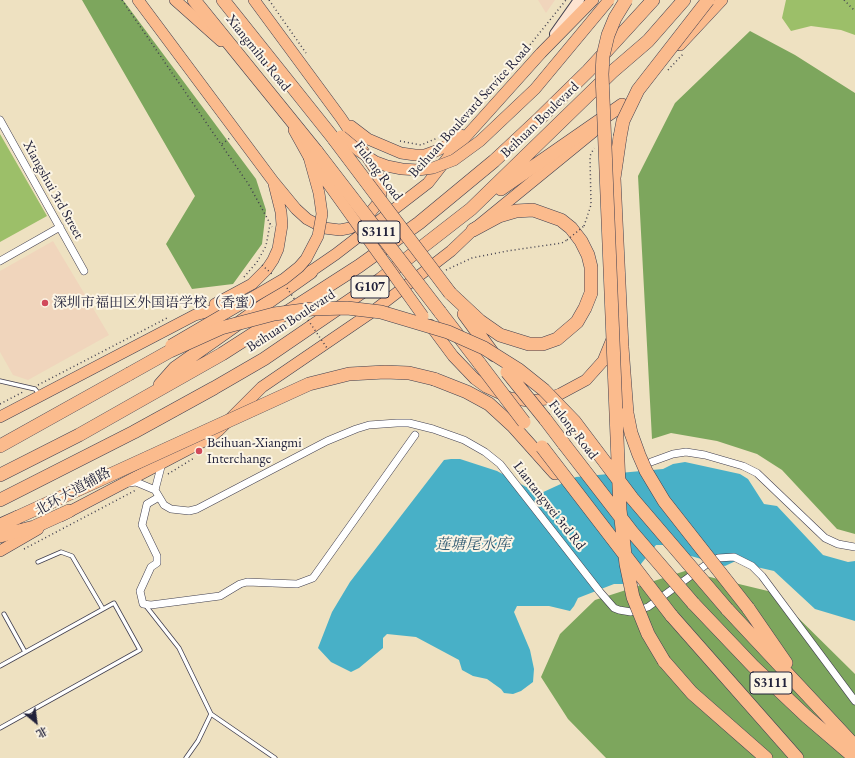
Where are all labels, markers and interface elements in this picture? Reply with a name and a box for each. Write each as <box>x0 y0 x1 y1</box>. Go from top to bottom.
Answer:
street label: Xiangmihu Road <box>222 11 294 95</box>
street label: Beihuan Boulevard Service Road <box>406 41 534 181</box>
street label: Beihuan Boulevard <box>497 78 583 162</box>
street label: Xiangshui 3rd Street <box>19 138 87 242</box>
street label: Fulong Road <box>350 138 406 204</box>
road number: S3111 <box>358 221 400 243</box>
road number: G107 <box>351 276 389 298</box>
street label: Beihuan Boulevard <box>244 286 338 356</box>
place label: 深圳市福田区外国语学校（香蜜） <box>53 295 263 311</box>
marker: 深圳市福田区外国语学校（香蜜） <box>40 298 50 308</box>
street label: Fulong Road <box>545 397 601 463</box>
place label: Beihuan-Xiangmi Interchange <box>207 435 302 468</box>
marker: Beihuan-Xiangmi Interchange <box>194 446 204 456</box>
street label: Liantangwei 3rd Rd <box>509 459 589 553</box>
street label: 北环大道辅路 <box>32 464 114 520</box>
water label: 莲塘尾水库 <box>436 536 510 554</box>
road number: S3111 <box>750 672 792 694</box>
north arrow <box>16 702 56 742</box>
text: 北 <box>34 724 50 741</box>

